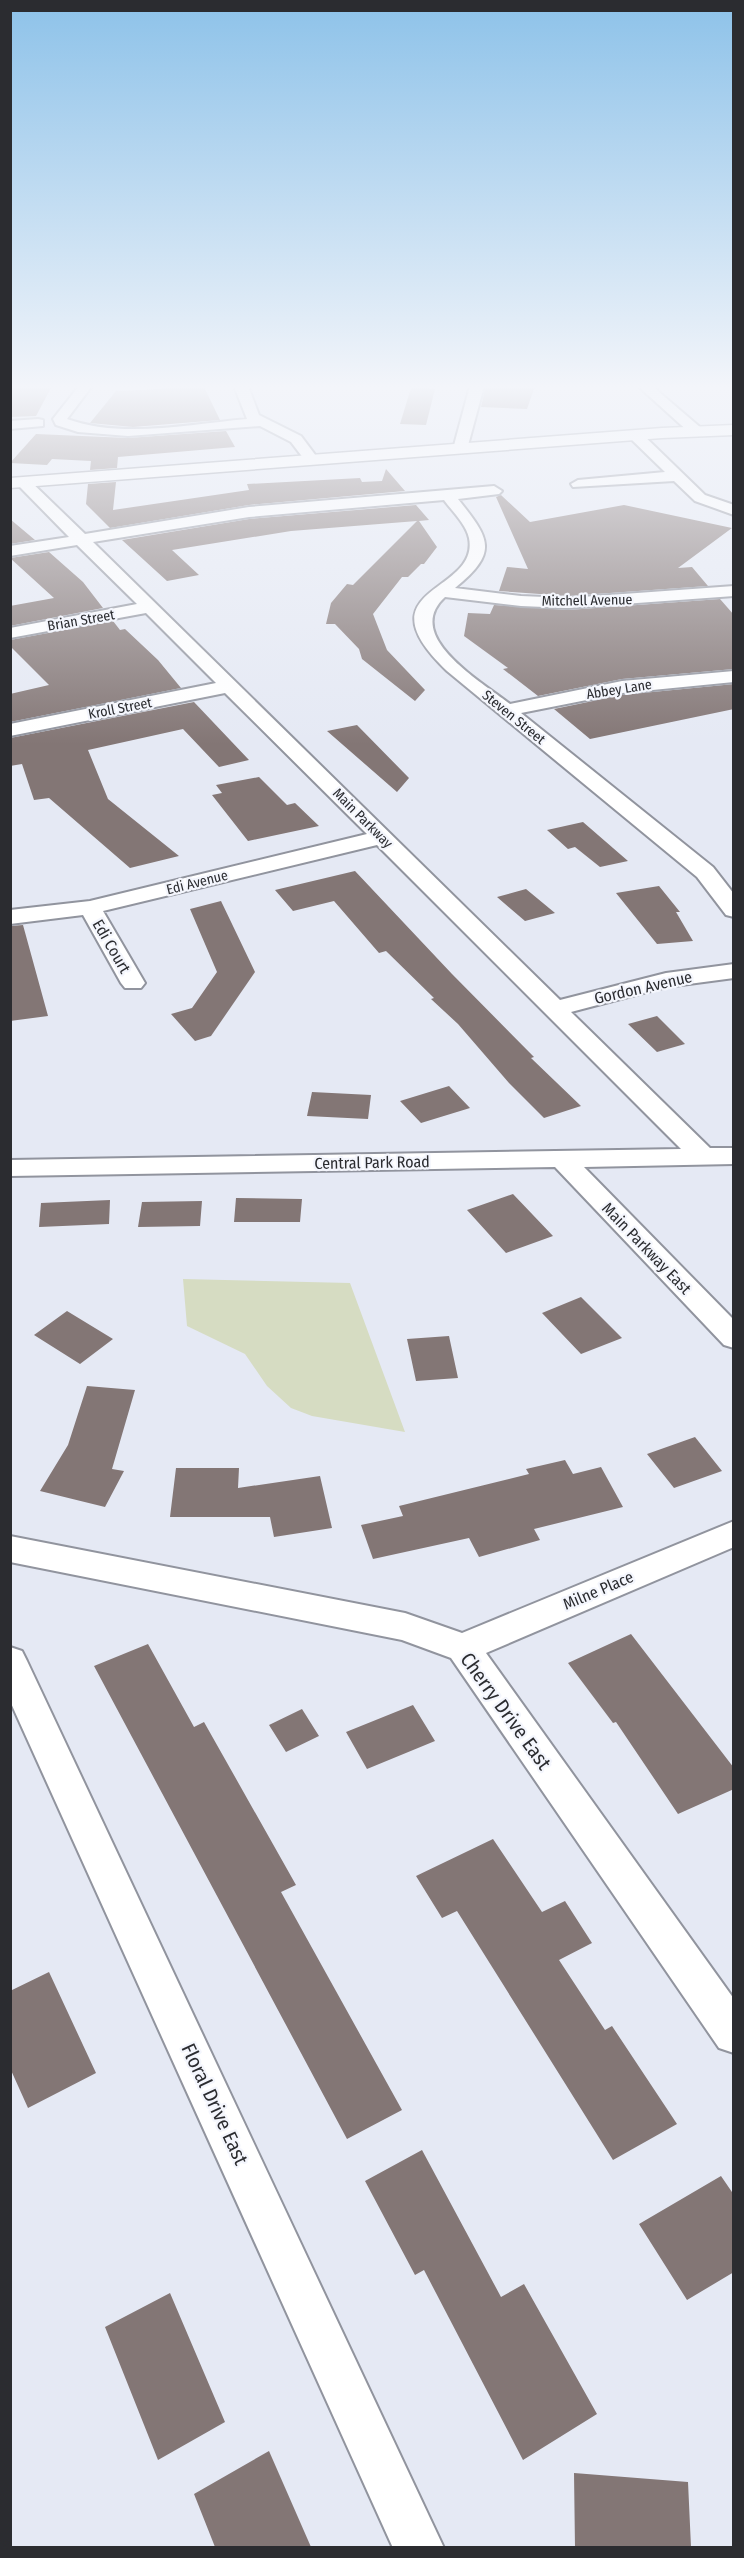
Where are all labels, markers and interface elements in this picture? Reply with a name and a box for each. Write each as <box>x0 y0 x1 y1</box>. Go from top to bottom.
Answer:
street label: Mitchell Avenue <box>541 591 633 610</box>
street label: Brian Street <box>46 606 116 635</box>
street label: Abbey Lane <box>585 676 653 703</box>
street label: Steven Street <box>479 687 549 748</box>
street label: Kroll Street <box>87 694 154 723</box>
street label: Main Parkway <box>329 785 397 852</box>
street label: Edi Avenue <box>165 867 230 898</box>
street label: Edi Court <box>89 916 135 977</box>
street label: Gordon Avenue <box>592 967 694 1008</box>
street label: Central Park Road <box>314 1152 430 1173</box>
street label: Main Parkway East <box>598 1199 696 1299</box>
street label: Milne Place <box>560 1567 636 1614</box>
street label: Cherry Drive East <box>455 1648 557 1775</box>
street label: Floral Drive East <box>176 2040 254 2169</box>

